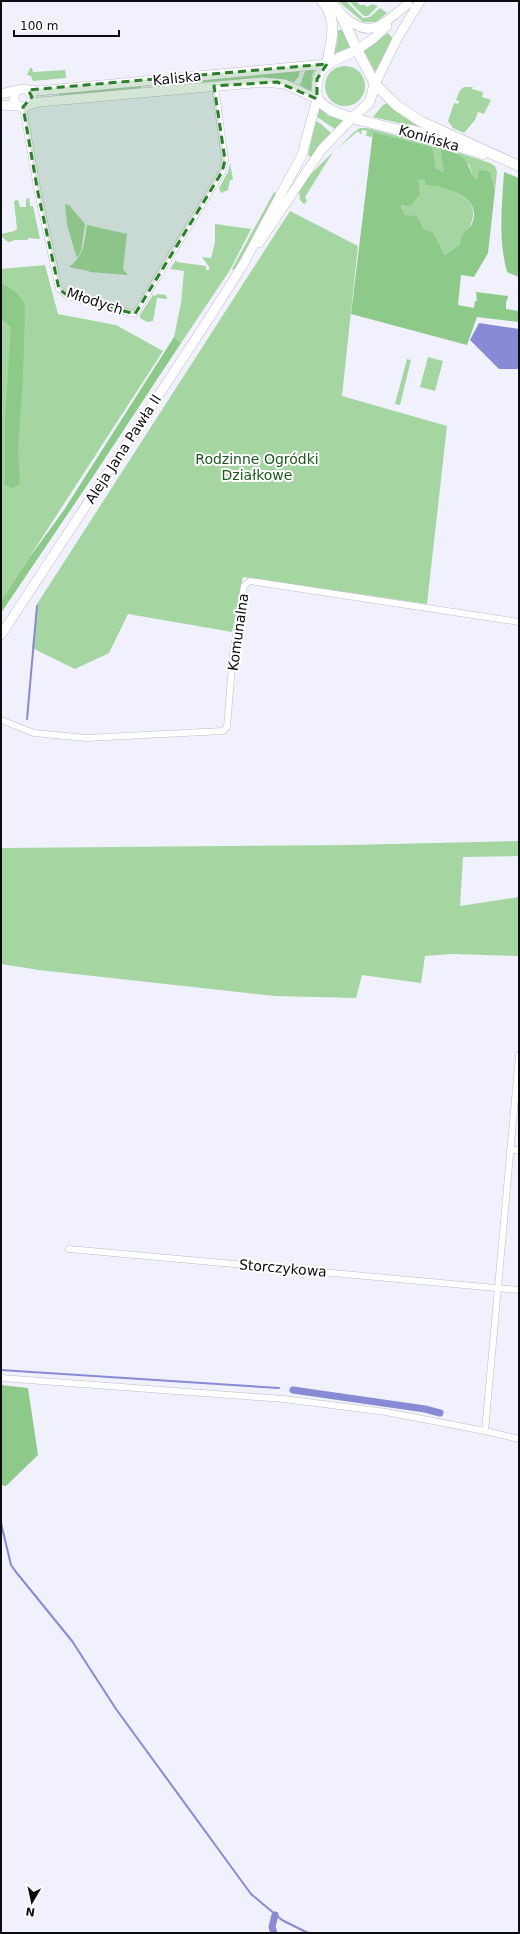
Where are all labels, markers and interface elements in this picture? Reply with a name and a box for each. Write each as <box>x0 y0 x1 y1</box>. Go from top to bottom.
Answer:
scale bar <box>14 12 119 38</box>
text: 100 m <box>20 19 58 33</box>
street label: Kaliska <box>152 67 202 89</box>
street label: Konińska <box>397 122 461 154</box>
street label: Młodych <box>65 284 125 318</box>
street label: Aleja Jana Pawła II <box>82 392 164 506</box>
park label: Rodzinne Ogródki Działkowe <box>195 451 319 483</box>
street label: Komunalna <box>225 592 251 672</box>
street label: Storczykowa <box>239 1256 327 1280</box>
north arrow <box>12 1882 52 1922</box>
text: N <box>25 1904 36 1919</box>

